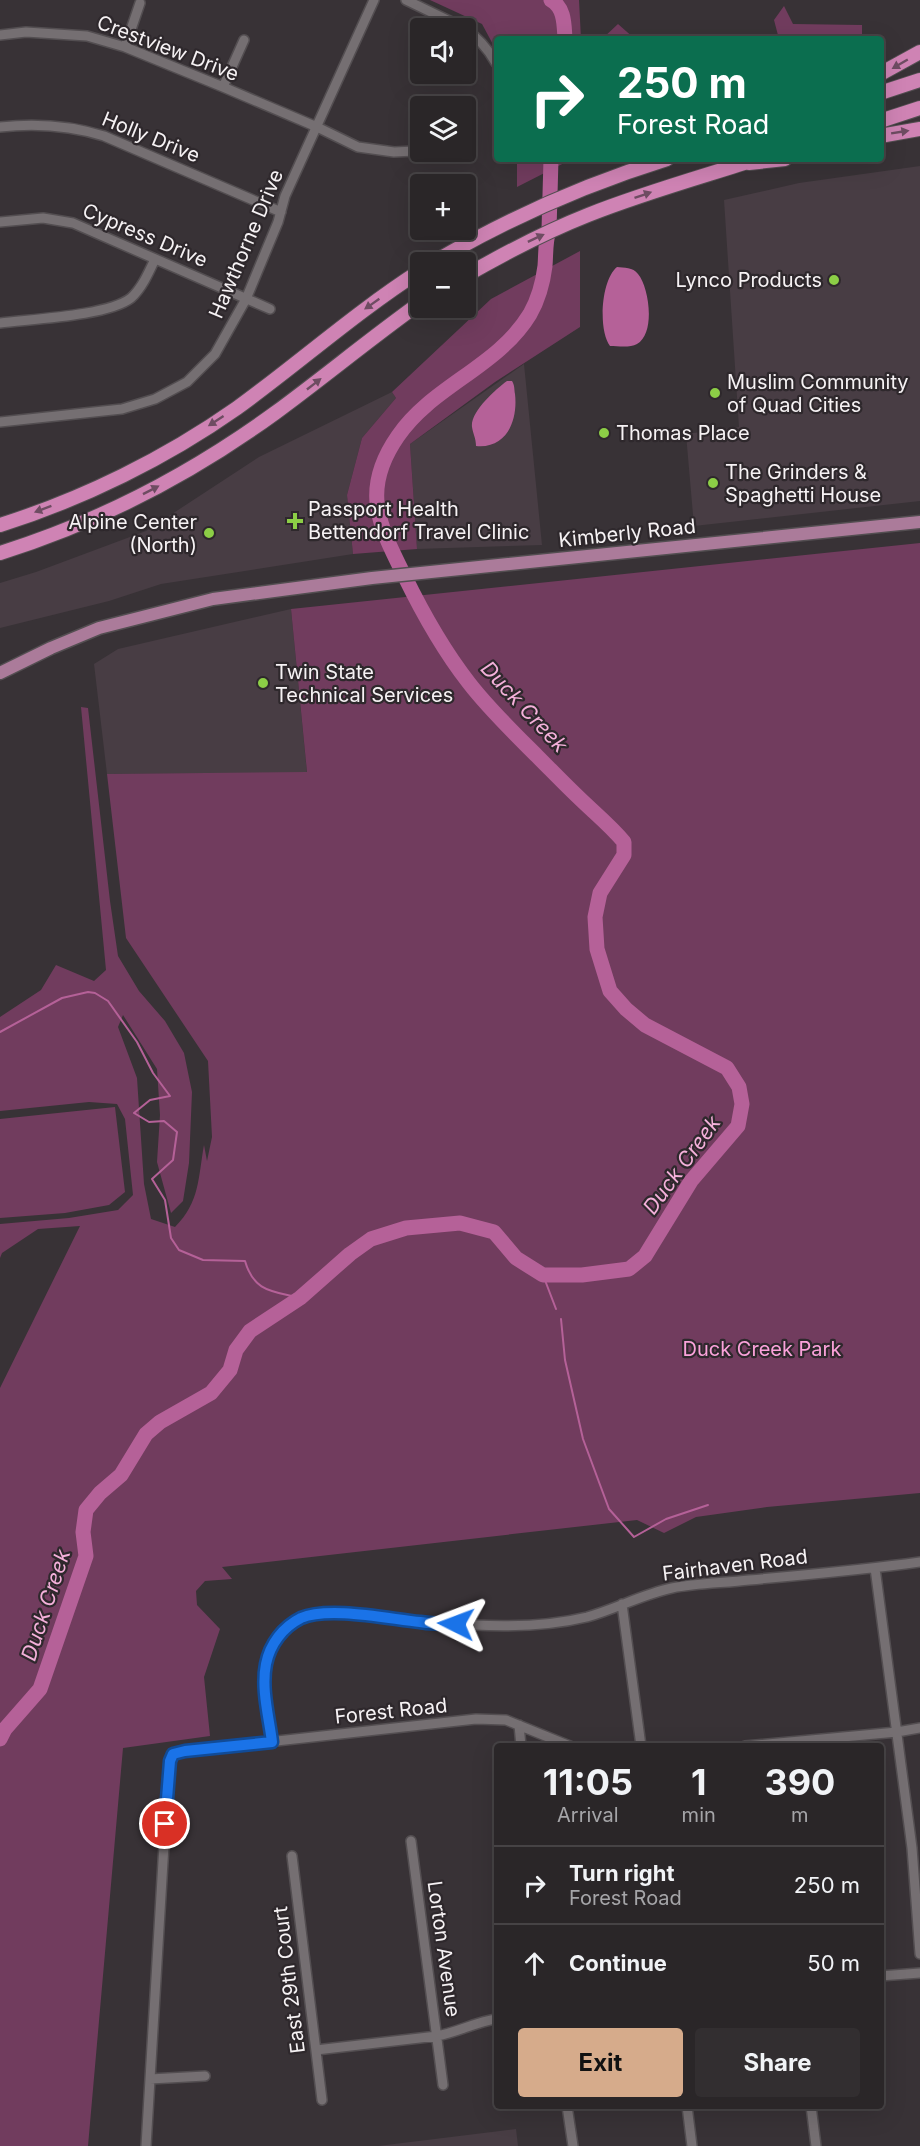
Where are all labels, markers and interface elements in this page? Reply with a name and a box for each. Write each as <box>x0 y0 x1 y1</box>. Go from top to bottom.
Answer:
street label: Crestview Drive <box>94 10 242 86</box>
map controls <box>410 18 476 318</box>
button: sound <box>410 18 476 84</box>
text: 250 m <box>617 57 747 108</box>
one-way arrow <box>892 58 909 68</box>
icon: right <box>518 60 596 138</box>
button: layers <box>410 96 476 162</box>
street label: Holly Drive <box>99 107 203 167</box>
text: Forest Road <box>617 108 769 141</box>
one-way arrow <box>891 128 910 137</box>
street label: Hawthorne Drive <box>204 166 288 322</box>
button: + <box>410 174 476 240</box>
one-way arrow <box>634 190 652 199</box>
street label: Cypress Drive <box>79 198 211 272</box>
one-way arrow <box>527 234 544 243</box>
button: − <box>410 252 476 318</box>
place label: Lynco Products <box>676 268 822 292</box>
marker: Lynco Products <box>827 273 841 287</box>
one-way arrow <box>364 298 380 310</box>
place label: Muslim Community of Quad Cities <box>727 370 909 417</box>
one-way arrow <box>306 377 322 390</box>
marker: Muslim Community of Quad Cities <box>708 386 722 400</box>
one-way arrow <box>208 416 224 427</box>
place label: Thomas Place <box>616 421 750 445</box>
marker: Thomas Place <box>597 426 611 440</box>
place label: The Grinders & Spaghetti House <box>725 460 881 507</box>
marker: The Grinders & Spaghetti House <box>706 476 720 490</box>
one-way arrow <box>142 485 159 495</box>
place label: Passport Health Bettendorf Travel Clinic <box>308 497 529 544</box>
one-way arrow <box>33 505 51 515</box>
place label: Alpine Center (North) <box>69 510 197 557</box>
marker: Passport Health Bettendorf Travel Clinic <box>286 512 304 530</box>
street label: Kimberly Road <box>557 514 697 552</box>
marker: Alpine Center (North) <box>202 526 216 540</box>
water label: Duck Creek <box>476 656 573 758</box>
place label: Twin State Technical Services <box>275 660 453 707</box>
marker: Twin State Technical Services <box>256 676 270 690</box>
water label: Duck Creek <box>637 1110 726 1219</box>
park label: Duck Creek Park <box>683 1337 841 1361</box>
street label: Fairhaven Road <box>661 1544 809 1586</box>
water label: Duck Creek <box>16 1546 75 1664</box>
position arrow <box>424 1592 488 1656</box>
street label: Forest Road <box>334 1693 448 1729</box>
text: 11:05 <box>543 1760 633 1804</box>
text: 1 <box>691 1760 706 1804</box>
text: 390 <box>764 1760 835 1804</box>
pin <box>139 1798 190 1849</box>
text: Arrival <box>557 1803 619 1827</box>
text: min <box>682 1803 716 1827</box>
text: m <box>791 1803 809 1827</box>
icon: arrive <box>148 1807 181 1840</box>
text: Turn right <box>569 1860 675 1886</box>
icon: right <box>518 1869 551 1902</box>
text: 250 m <box>794 1872 860 1898</box>
street label: Lorton Avenue <box>423 1879 465 2019</box>
text: Forest Road <box>569 1886 682 1910</box>
street label: East 29th Court <box>268 1905 310 2055</box>
icon: ahead <box>518 1947 551 1980</box>
text: Continue <box>569 1950 667 1976</box>
text: 50 m <box>807 1950 860 1976</box>
button: Exit <box>518 2028 683 2097</box>
button: Share <box>695 2028 860 2097</box>

